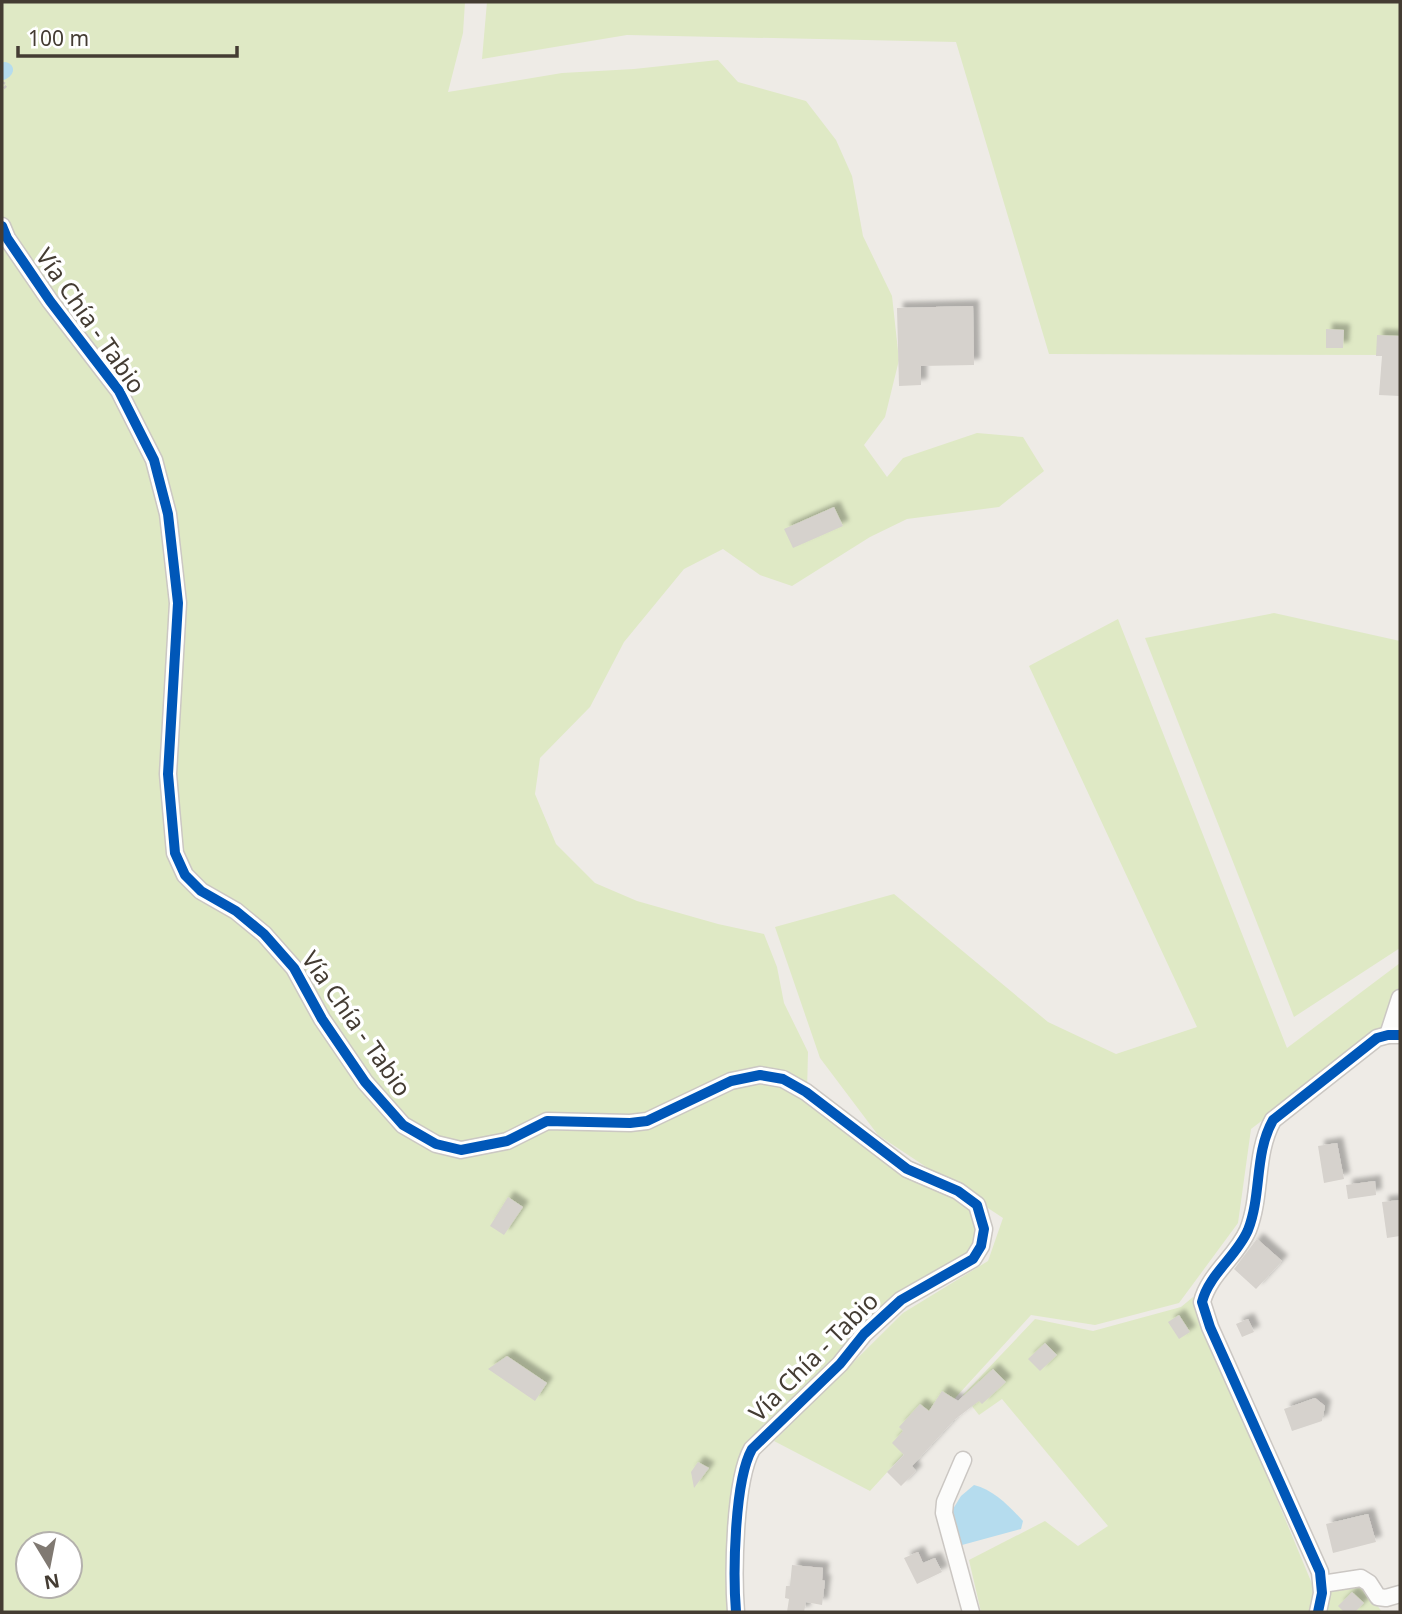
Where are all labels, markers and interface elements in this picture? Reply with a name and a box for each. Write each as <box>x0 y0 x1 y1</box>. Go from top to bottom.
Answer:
scale bar <box>18 14 236 58</box>
text: 100 m <box>28 24 89 52</box>
street label: Vía Chía - Tabio <box>29 241 154 399</box>
street label: Vía Chía - Tabio <box>295 944 420 1102</box>
street label: Vía Chía - Tabio <box>741 1284 885 1428</box>
north arrow <box>14 1530 84 1600</box>
text: N <box>42 1568 62 1596</box>

